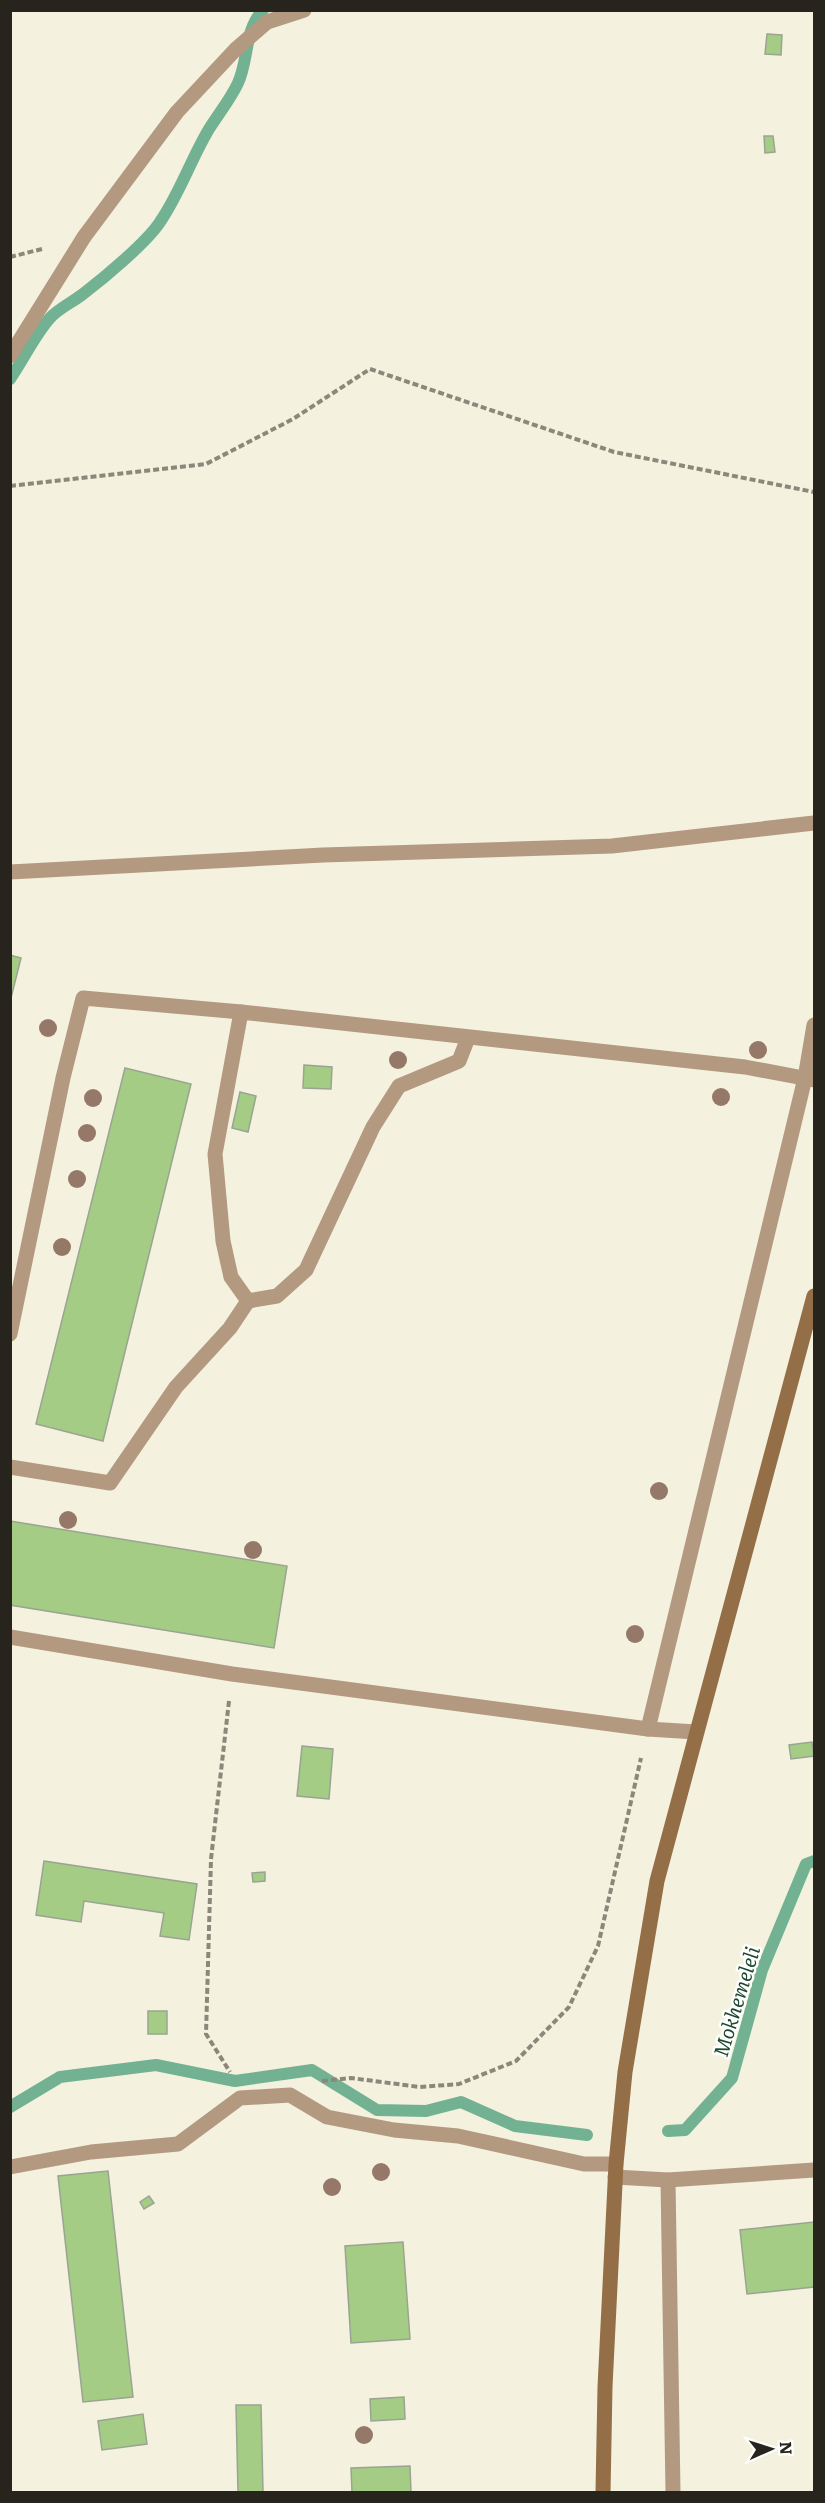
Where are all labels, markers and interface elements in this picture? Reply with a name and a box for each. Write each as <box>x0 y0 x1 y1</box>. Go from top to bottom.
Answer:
water label: Mokhemeleli <box>704 1942 766 2060</box>
north arrow <box>741 2419 801 2479</box>
text: N <box>775 2441 799 2456</box>

